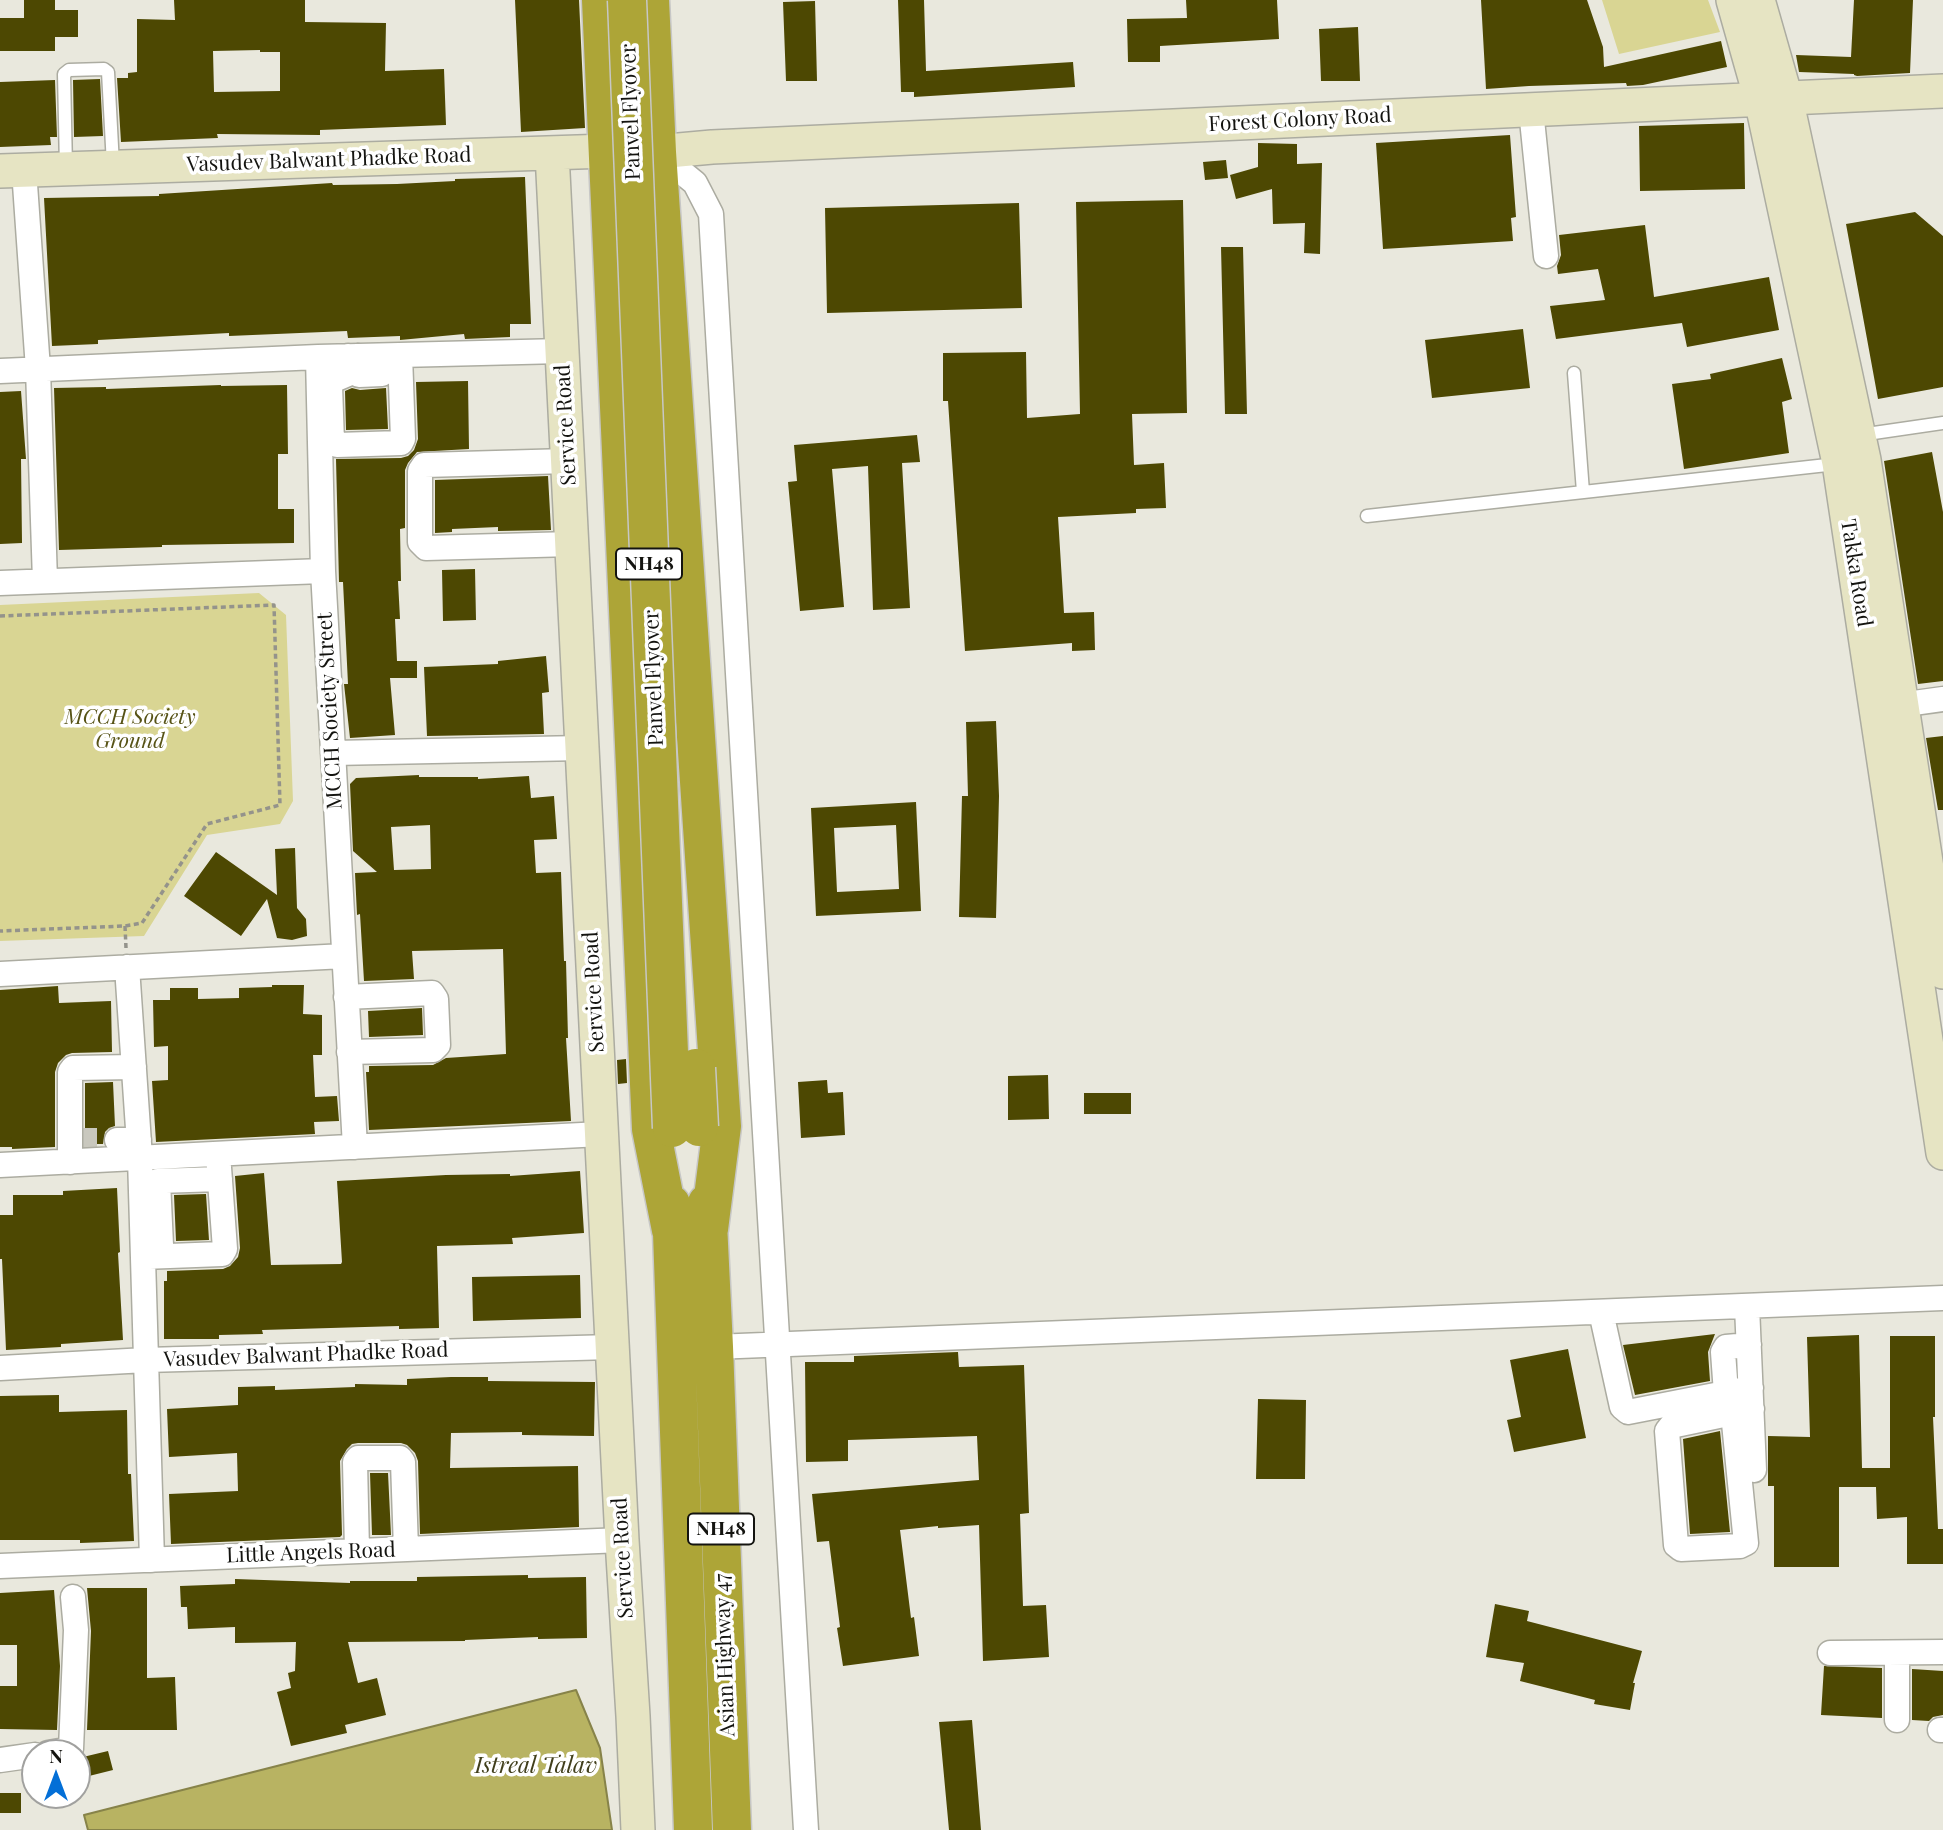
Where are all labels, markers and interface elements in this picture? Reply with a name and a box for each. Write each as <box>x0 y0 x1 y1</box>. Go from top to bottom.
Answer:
street label: Panvel Flyover <box>616 43 646 181</box>
street label: Forest Colony Road <box>1208 103 1392 137</box>
street label: Vasudev Balwant Phadke Road <box>186 142 472 178</box>
street label: Service Road <box>550 364 582 486</box>
street label: Takka Road <box>1835 517 1877 629</box>
road number: NH48 <box>616 548 682 580</box>
street label: Panvel Flyover <box>639 609 669 747</box>
street label: MCCH Society Street <box>312 612 348 810</box>
park label: MCCH Society Ground <box>65 704 195 754</box>
street label: Service Road <box>578 931 610 1053</box>
street label: Vasudev Balwant Phadke Road <box>163 1337 449 1373</box>
street label: Service Road <box>607 1497 639 1619</box>
road number: NH48 <box>688 1513 754 1544</box>
street label: Little Angels Road <box>226 1537 396 1569</box>
street label: Asian Highway 47 <box>710 1573 740 1737</box>
north arrow <box>21 1739 91 1809</box>
text: N <box>49 1742 63 1768</box>
water label: Istreal Talav <box>475 1752 597 1780</box>

